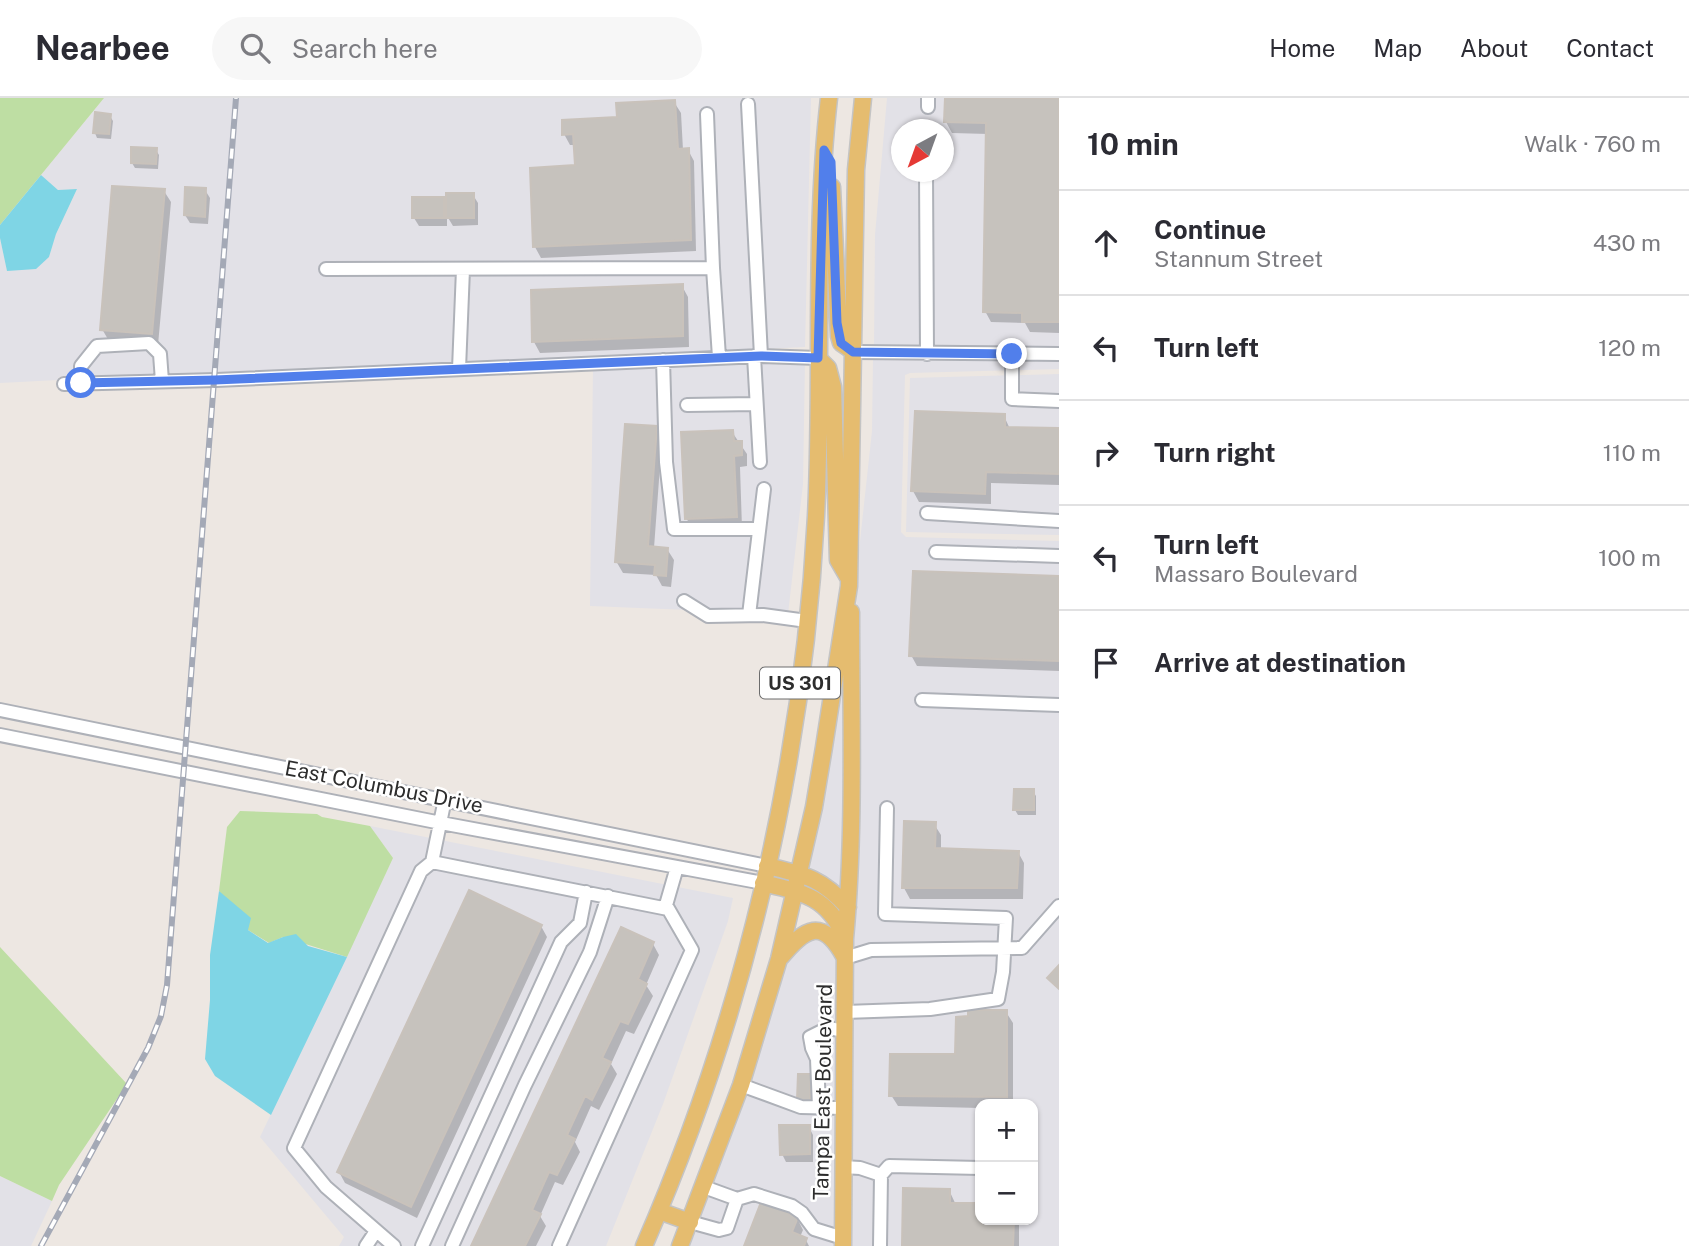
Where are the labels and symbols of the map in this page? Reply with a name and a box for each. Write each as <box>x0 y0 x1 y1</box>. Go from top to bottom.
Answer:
north arrow <box>891 119 954 182</box>
route end <box>996 338 1027 369</box>
route start <box>65 367 96 398</box>
road number: US 301 <box>760 668 840 698</box>
street label: East Columbus Drive <box>283 755 485 818</box>
street label: Tampa East Boulevard <box>808 984 837 1200</box>

